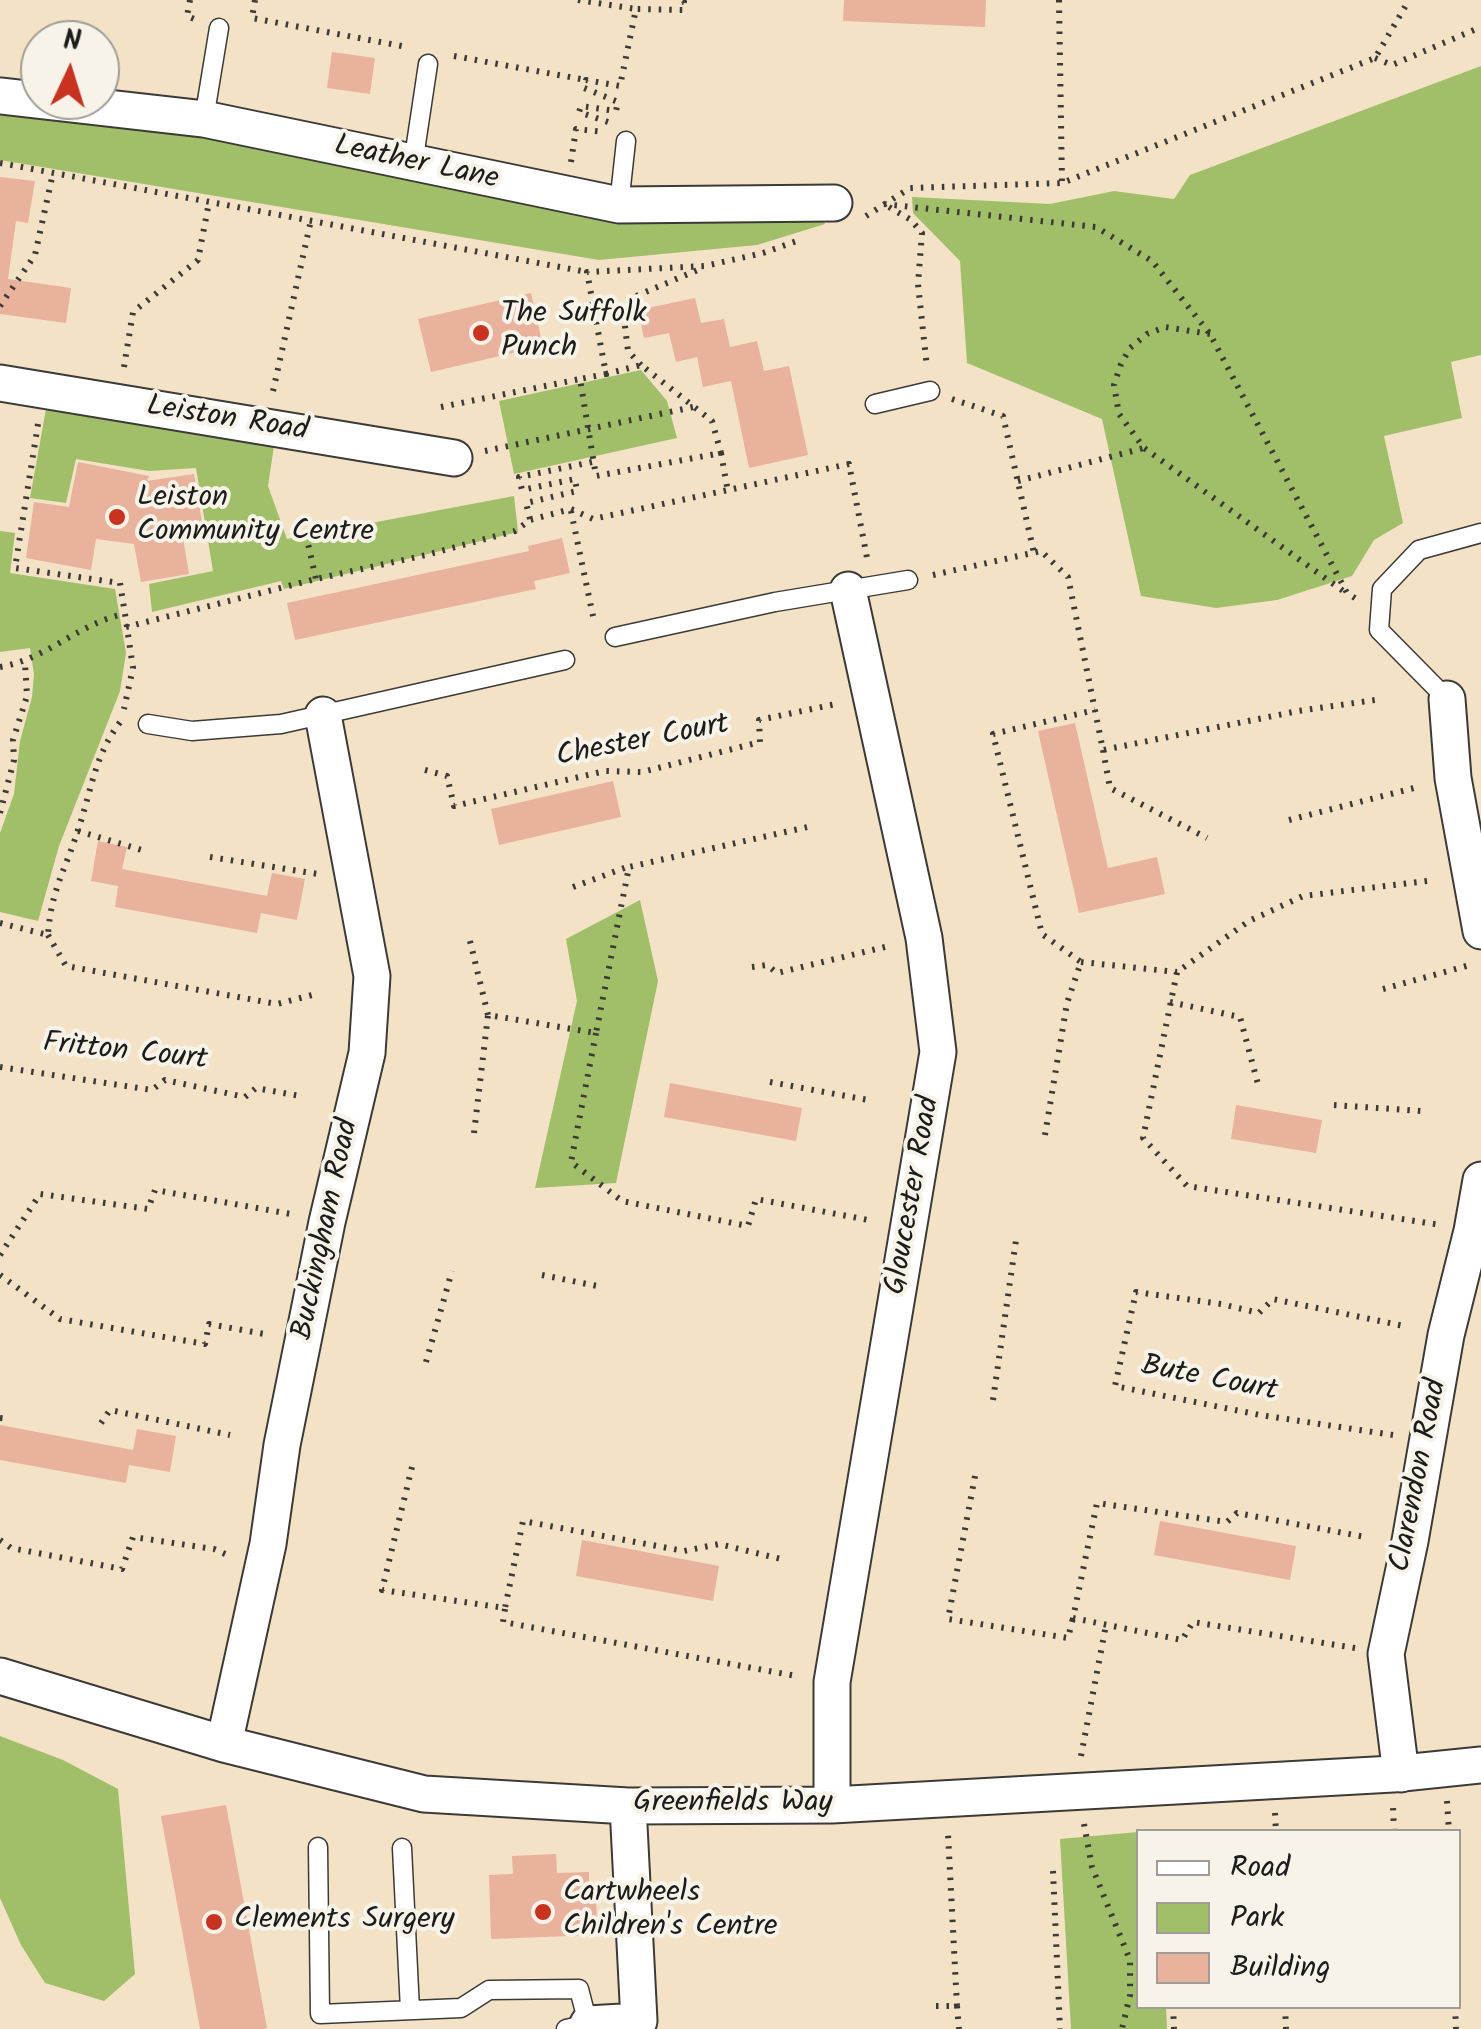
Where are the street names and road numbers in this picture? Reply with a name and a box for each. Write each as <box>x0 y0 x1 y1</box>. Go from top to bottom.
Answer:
street label: Leather Lane <box>331 130 501 200</box>
street label: Leiston Road <box>144 390 310 452</box>
street label: Chester Court <box>554 709 732 777</box>
street label: Fritton Court <box>41 1027 209 1081</box>
street label: Gloucester Road <box>880 1094 950 1298</box>
street label: Buckingham Road <box>287 1116 369 1344</box>
street label: Bute Court <box>1138 1350 1280 1412</box>
street label: Clarendon Road <box>1385 1377 1457 1575</box>
street label: Greenfields Way <box>633 1787 833 1823</box>

